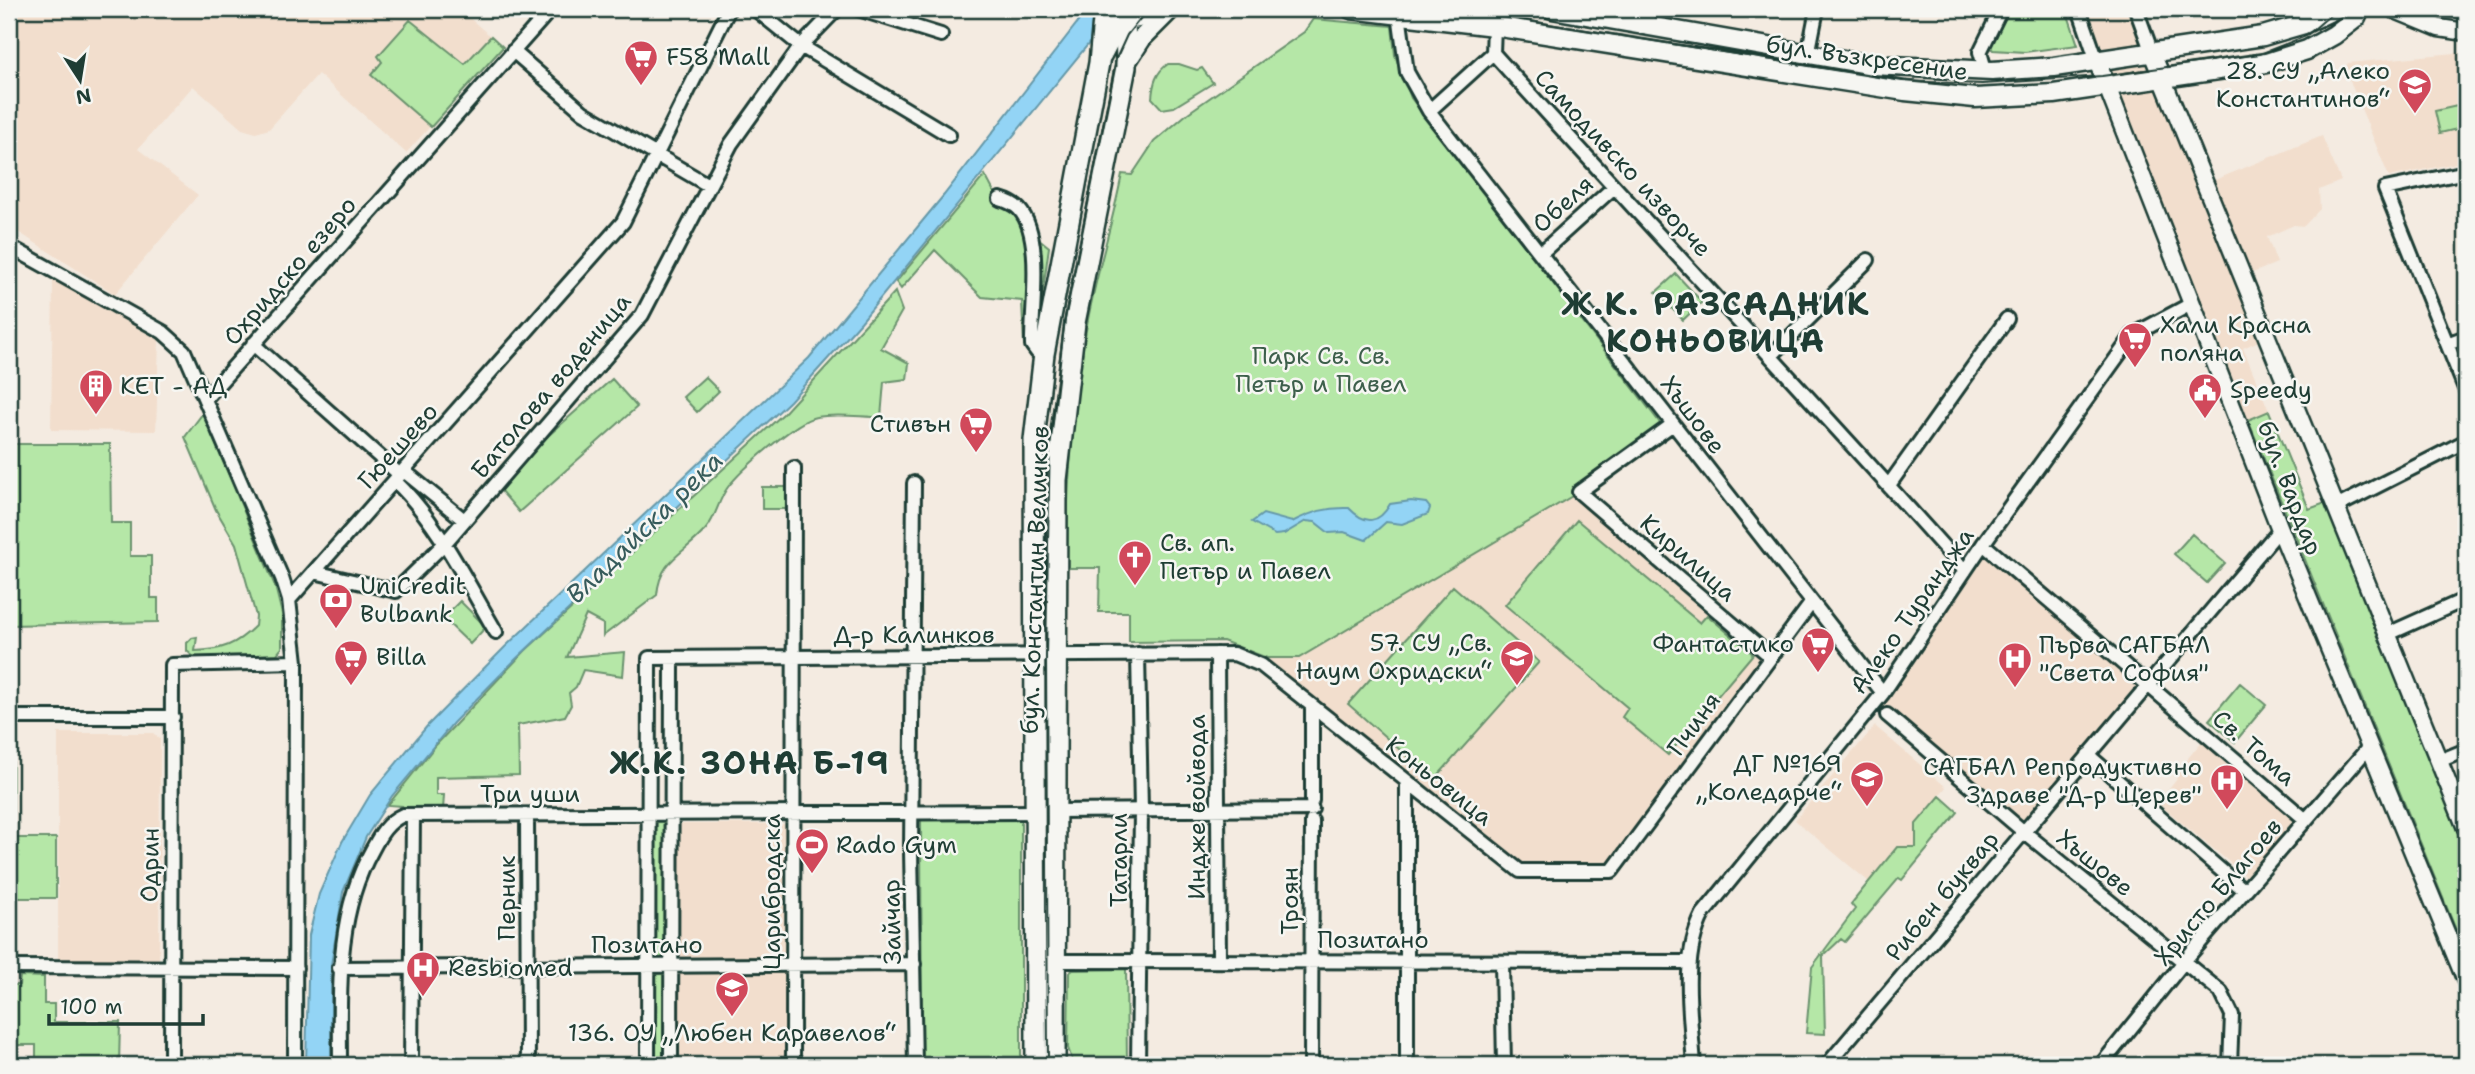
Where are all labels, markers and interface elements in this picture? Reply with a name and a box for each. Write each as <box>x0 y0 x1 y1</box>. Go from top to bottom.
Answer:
street label: бул. Възкресение <box>1764 28 1970 88</box>
supermarket icon: F58 Mall <box>622 38 660 87</box>
place label: F58 Mall <box>666 41 771 73</box>
north arrow <box>46 46 116 116</box>
place label: 28. СУ „Алеко Константинов“ <box>2216 55 2390 115</box>
street label: Самодивско изворче <box>1527 62 1719 264</box>
school or university icon: 28. СУ „Алеко Константинов“ <box>2396 66 2434 115</box>
text: N <box>73 82 93 110</box>
street label: Обеля <box>1526 168 1600 240</box>
street label: Охридско езеро <box>216 190 364 352</box>
district label: Ж.К. РАЗСАДНИК КОНЬОВИЦА <box>1562 282 1870 362</box>
street label: Батолова воденица <box>464 286 638 486</box>
place label: Хали Красна поляна <box>2160 309 2311 369</box>
supermarket icon: Хали Красна поляна <box>2116 320 2154 369</box>
park label: Парк Св. Св. Петър и Павел <box>1236 340 1406 400</box>
building icon: КЕТ - АД <box>77 367 115 416</box>
street label: Хъшове <box>1653 369 1733 461</box>
place label: КЕТ - АД <box>120 370 227 402</box>
public building icon: Speedy <box>2186 371 2224 420</box>
place label: Speedy <box>2230 374 2312 406</box>
street label: Гюешево <box>351 396 445 496</box>
supermarket icon: Стивън <box>957 405 995 454</box>
place label: Стивън <box>870 408 951 440</box>
street label: бул. Вардар <box>2250 416 2330 560</box>
street label: бул. Константин Величков <box>1014 425 1056 735</box>
water label: Владайска река <box>558 443 730 611</box>
street label: Кирилица <box>1633 507 1743 609</box>
street label: Алеко Туранджа <box>1843 522 1981 700</box>
place label: Св. ап. Петър и Павел <box>1160 527 1331 587</box>
church icon: Св. ап. Петър и Павел <box>1116 538 1154 587</box>
place label: UniCredit Bulbank <box>360 570 466 630</box>
bank icon: UniCredit Bulbank <box>317 581 355 630</box>
street label: Д-р Калинков <box>833 619 995 651</box>
supermarket icon: Фантастико <box>1799 625 1837 674</box>
place label: 57. СУ „Св. Наум Охридски“ <box>1296 627 1492 687</box>
place label: Фантастико <box>1652 628 1794 660</box>
place label: Първа САГБАЛ "Света София" <box>2039 629 2211 689</box>
supermarket icon: Billa <box>332 638 370 687</box>
school or university icon: 57. СУ „Св. Наум Охридски“ <box>1498 638 1536 687</box>
hospital icon: Първа САГБАЛ "Света София" <box>1996 640 2034 689</box>
place label: Billa <box>376 641 426 673</box>
street label: Пчиня <box>1660 686 1728 762</box>
street label: Св. Тома <box>2206 703 2303 793</box>
street label: Индже войвода <box>1181 714 1213 900</box>
street label: Коньовица <box>1379 729 1499 833</box>
district label: Ж.К. ЗОНА Б-19 <box>609 741 891 784</box>
place label: ДГ №169 „Коледарче“ <box>1696 748 1842 808</box>
place label: САГБАЛ Репродуктивно Здраве "Д-р Щерев" <box>1923 751 2202 811</box>
school or university icon: ДГ №169 „Коледарче“ <box>1848 759 1886 808</box>
hospital icon: САГБАЛ Репродуктивно Здраве "Д-р Щерев" <box>2208 762 2246 811</box>
street label: Три уши <box>480 778 580 810</box>
street label: Христо Благоев <box>2147 811 2289 973</box>
street label: Татарли <box>1103 813 1135 907</box>
street label: Царибродска <box>756 814 788 970</box>
street label: Хъшове <box>2050 822 2140 904</box>
street label: Рибен буквар <box>1878 824 2006 968</box>
sports icon: Rado Gym <box>793 826 831 875</box>
street label: Одрин <box>133 827 167 903</box>
place label: Rado Gym <box>836 829 957 861</box>
street label: Перник <box>491 855 523 941</box>
street label: Троян <box>1274 867 1306 935</box>
street label: Зайчар <box>875 879 909 965</box>
street label: Позитано <box>1317 924 1429 956</box>
street label: Позитано <box>591 929 703 961</box>
hospital icon: Resbiomed <box>404 949 442 998</box>
place label: Resbiomed <box>448 952 573 984</box>
school or university icon: 136. ОУ „Любен Каравелов“ <box>713 969 751 1018</box>
scale bar <box>49 983 203 1027</box>
text: 100 m <box>60 993 123 1021</box>
place label: 136. ОУ „Любен Каравелов“ <box>568 1017 896 1049</box>

